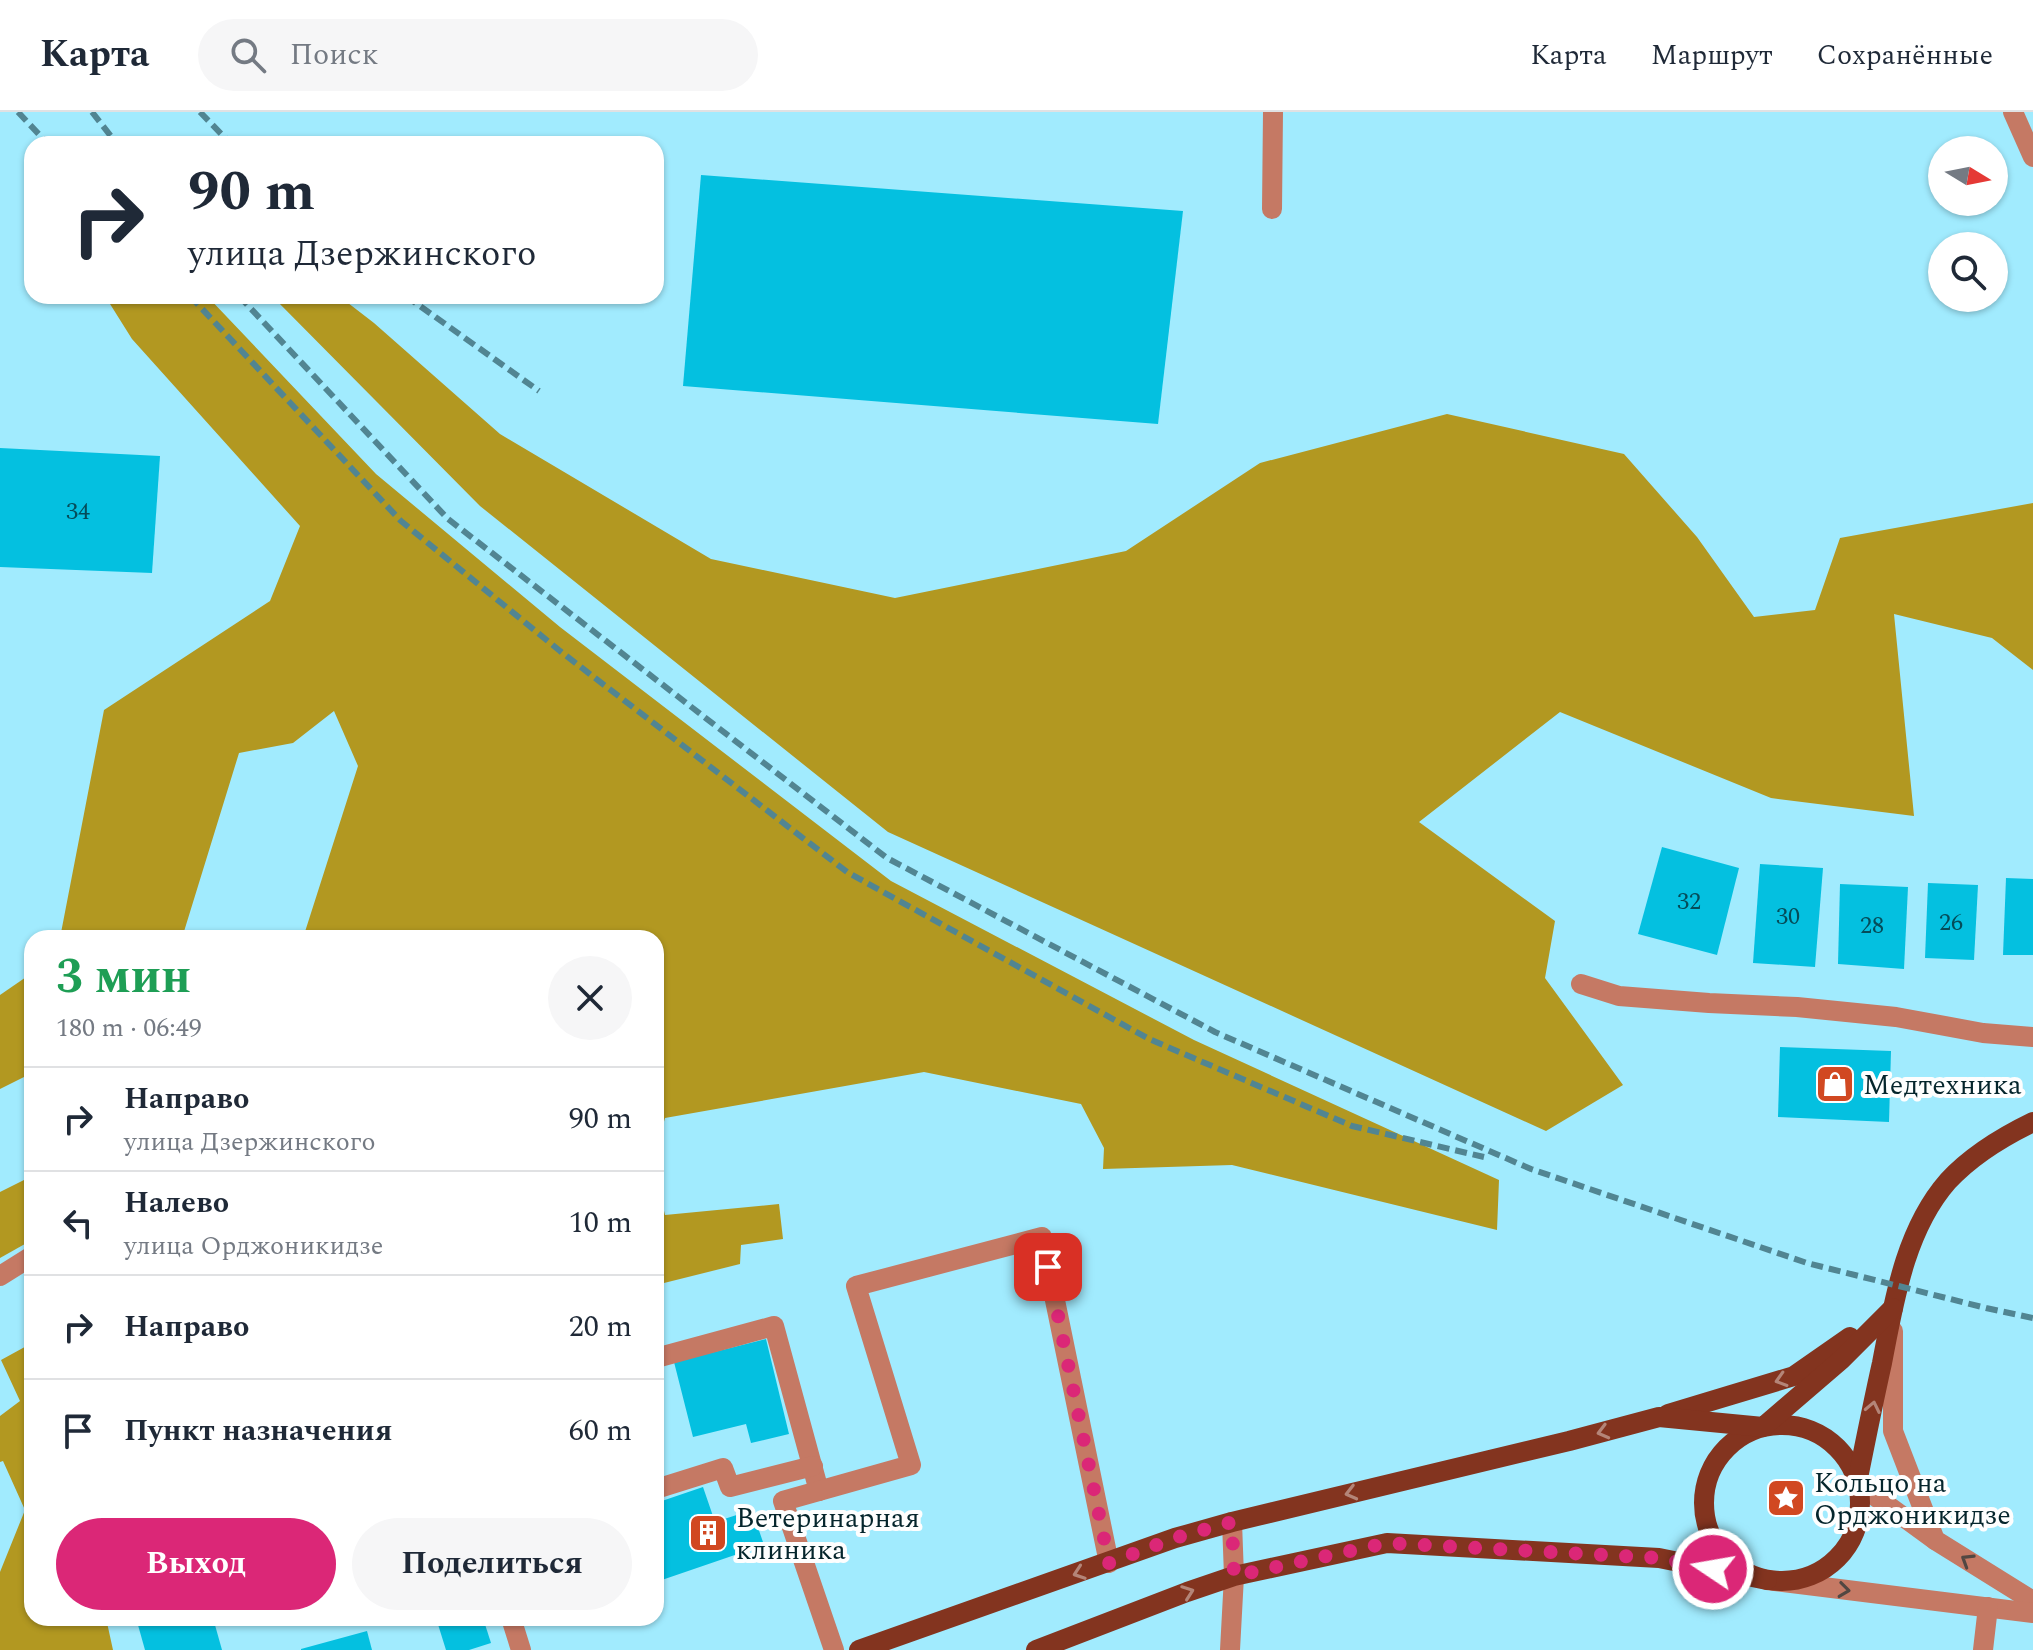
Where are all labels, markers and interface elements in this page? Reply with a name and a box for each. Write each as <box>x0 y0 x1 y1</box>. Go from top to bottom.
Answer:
search box <box>198 19 758 91</box>
text: Карта <box>40 26 150 84</box>
text: Поиск <box>290 32 378 78</box>
icon: search <box>226 33 270 77</box>
text: Карта <box>1530 34 1607 77</box>
text: Маршрут <box>1651 34 1773 77</box>
text: Сохранённые <box>1817 34 1993 77</box>
north arrow <box>1928 136 2008 216</box>
map controls <box>1928 136 2008 312</box>
text: 90 m <box>188 150 315 235</box>
icon: right <box>56 168 160 272</box>
text: улица Дзержинского <box>188 227 536 282</box>
button: search <box>1928 232 2008 312</box>
house number: 34 <box>66 494 90 530</box>
house number: 32 <box>1677 884 1701 920</box>
house number: 30 <box>1776 899 1800 935</box>
house number: 26 <box>1939 905 1963 941</box>
house number: 28 <box>1860 908 1884 944</box>
text: 3 мин <box>56 941 191 1014</box>
button: close <box>548 956 632 1040</box>
text: 180 m · 06:49 <box>56 1008 202 1048</box>
shop icon: Медтехника <box>1814 1063 1856 1105</box>
place label: Медтехника <box>1863 1064 2022 1107</box>
text: Направо <box>124 1076 249 1122</box>
text: 90 m <box>569 1096 632 1142</box>
icon: right <box>56 1097 100 1141</box>
text: улица Дзержинского <box>124 1122 376 1162</box>
text: Налево <box>124 1180 229 1226</box>
text: 10 m <box>569 1200 632 1246</box>
icon: left <box>56 1201 100 1245</box>
text: улица Орджоникидзе <box>124 1226 383 1266</box>
pin <box>1014 1233 1082 1301</box>
icon: arrive <box>1026 1245 1070 1289</box>
text: Направо <box>124 1304 249 1350</box>
text: 20 m <box>569 1304 632 1350</box>
icon: right <box>56 1305 100 1349</box>
one-way arrow <box>1774 1371 1788 1387</box>
one-way arrow <box>1863 1400 1880 1414</box>
text: Пункт назначения <box>124 1408 392 1454</box>
text: 60 m <box>569 1408 632 1454</box>
icon: arrive <box>56 1409 100 1453</box>
one-way arrow <box>1597 1422 1611 1439</box>
place label: Кольцо на Орджоникидзе <box>1814 1462 2011 1537</box>
place icon: Кольцо на Орджоникидзе <box>1765 1477 1807 1519</box>
one-way arrow <box>1344 1484 1358 1501</box>
place label: Ветеринарная клиника <box>736 1497 920 1572</box>
building icon: Ветеринарная клиника <box>687 1512 729 1554</box>
button: Выход <box>56 1518 336 1610</box>
button: Поделиться <box>352 1518 632 1610</box>
position arrow <box>1671 1527 1755 1611</box>
one-way arrow <box>1961 1554 1976 1569</box>
one-way arrow <box>1072 1564 1086 1580</box>
one-way arrow <box>1838 1581 1851 1598</box>
one-way arrow <box>1180 1585 1194 1602</box>

